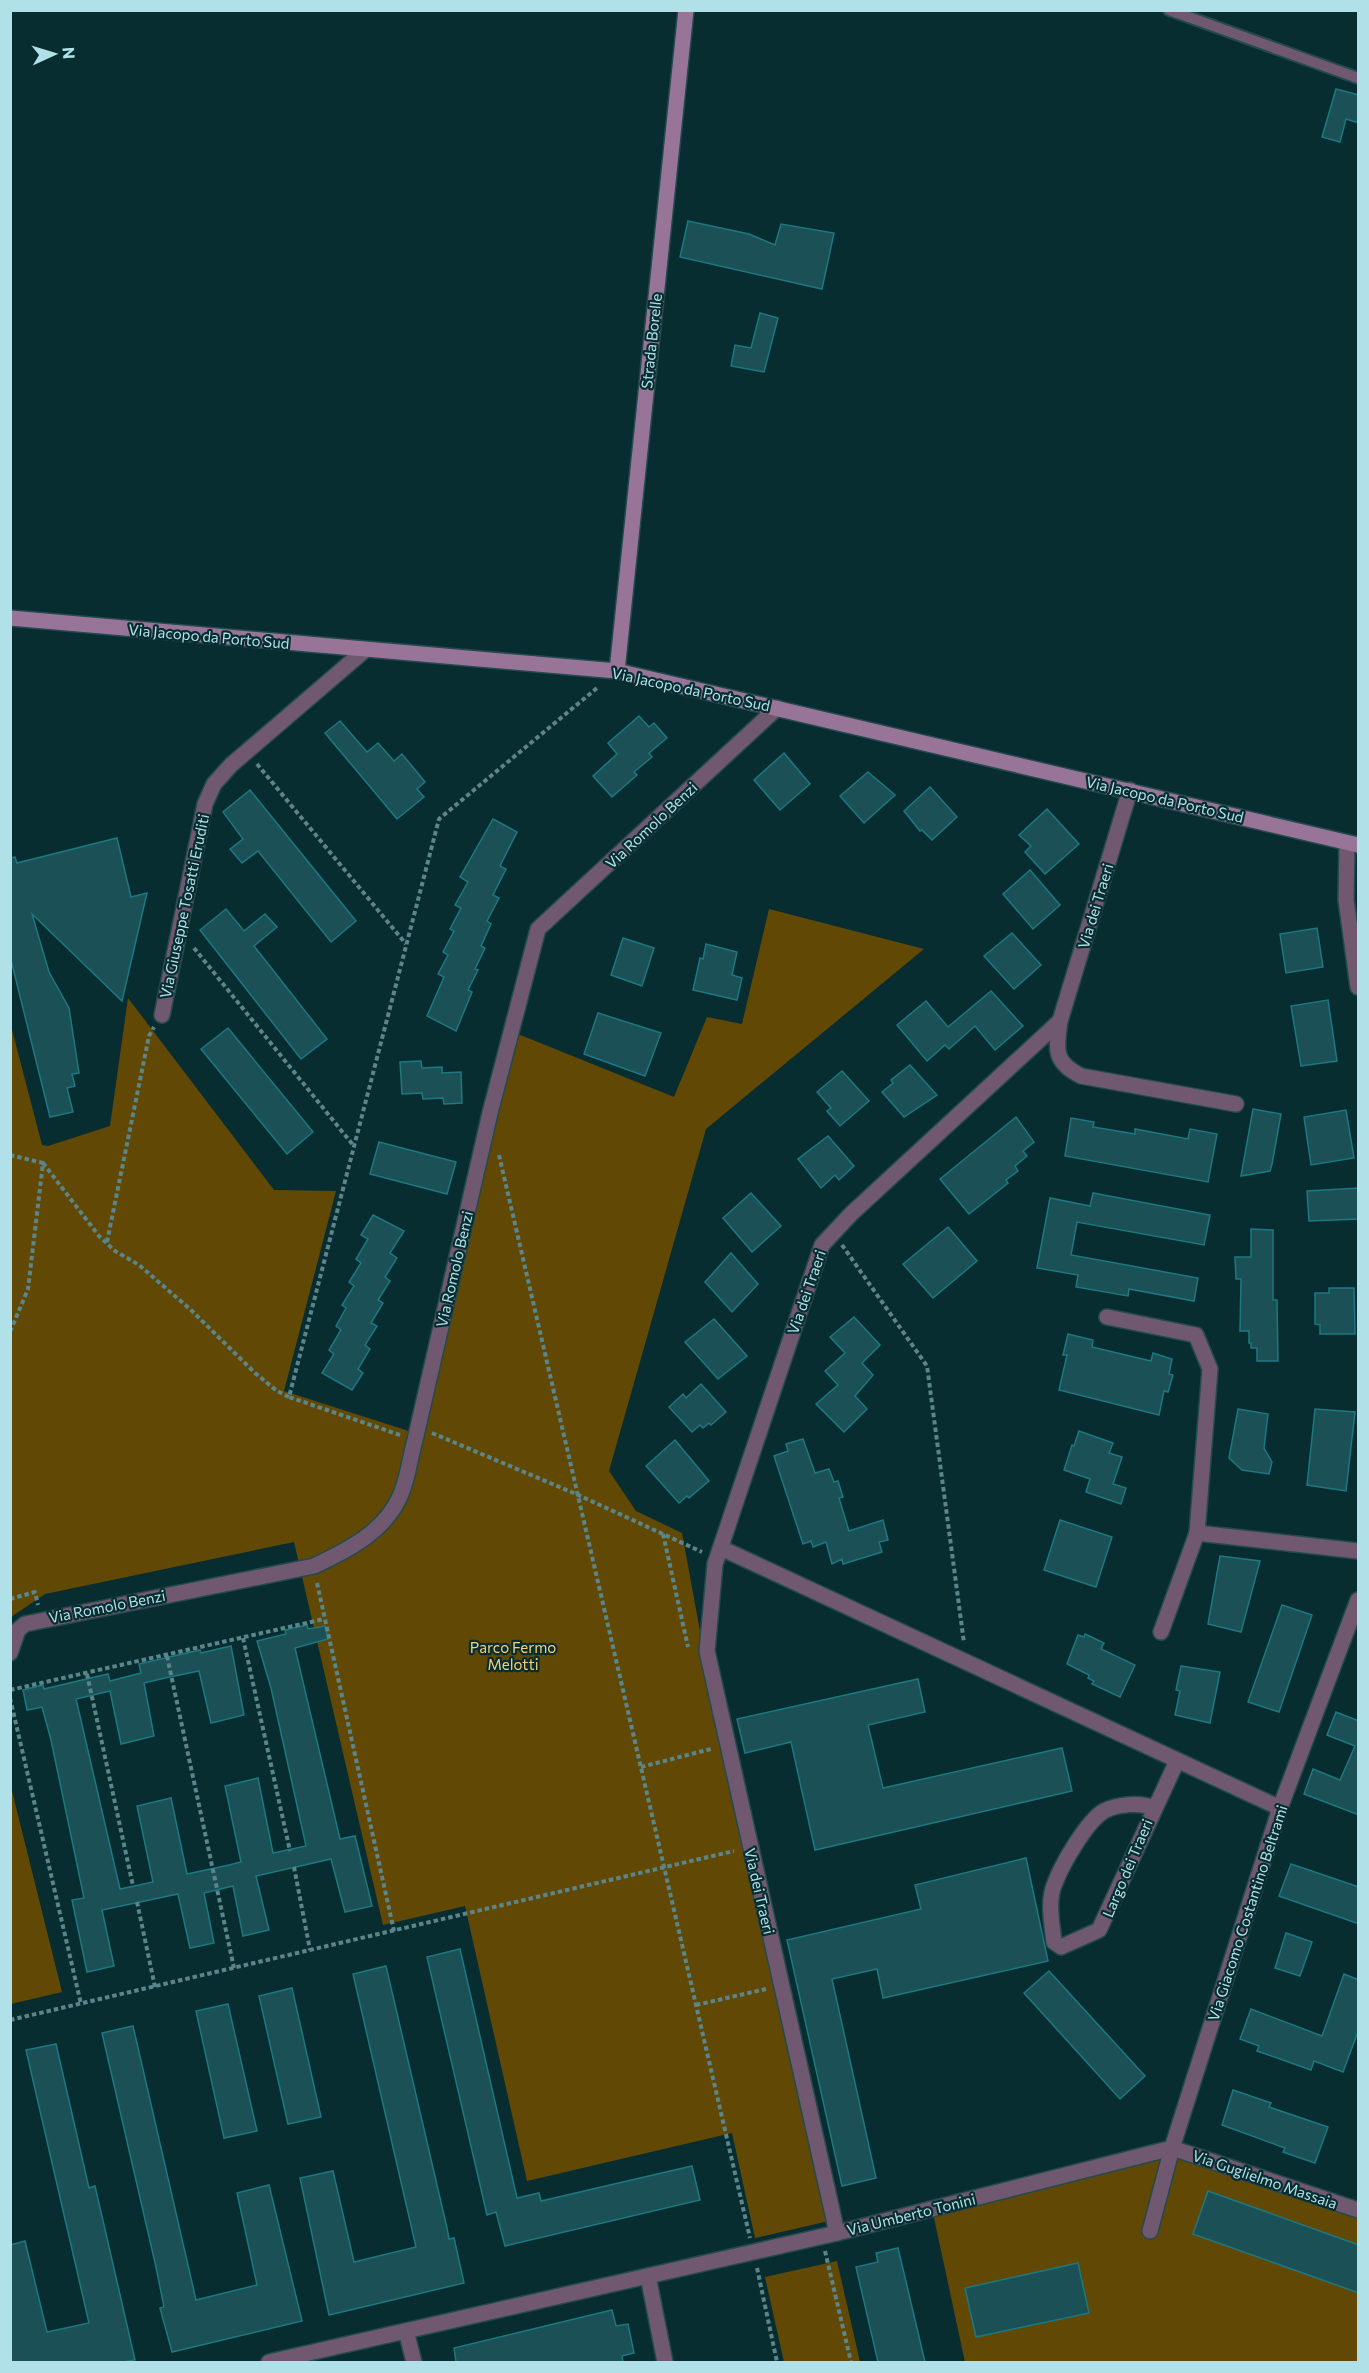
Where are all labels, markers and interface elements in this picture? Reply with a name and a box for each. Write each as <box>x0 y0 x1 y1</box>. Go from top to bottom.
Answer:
north arrow <box>24 24 84 84</box>
text: N <box>60 46 79 60</box>
street label: Strada Borelle <box>637 292 665 390</box>
street label: Via Jacopo da Porto Sud <box>128 620 290 652</box>
street label: Via Jacopo da Porto Sud <box>610 663 772 715</box>
street label: Via Jacopo da Porto Sud <box>1084 772 1246 826</box>
street label: Via Romolo Benzi <box>601 778 701 872</box>
street label: Via Giuseppe Tosatti Eruditi <box>156 812 212 1000</box>
street label: Via dei Traeri <box>1074 861 1116 951</box>
street label: Via Romolo Benzi <box>432 1209 476 1329</box>
street label: Via dei Traeri <box>783 1247 829 1337</box>
street label: Via Romolo Benzi <box>47 1586 167 1626</box>
park label: Parco Fermo Melotti <box>470 1638 556 1673</box>
street label: Via Giacomo Costantino Beltrami <box>1204 1803 1290 2023</box>
street label: Largo dei Traeri <box>1098 1816 1156 1920</box>
street label: Via dei Traeri <box>741 1846 779 1936</box>
street label: Via Guglielmo Massaia <box>1190 2146 1340 2212</box>
street label: Via Umberto Tonini <box>845 2189 977 2239</box>

